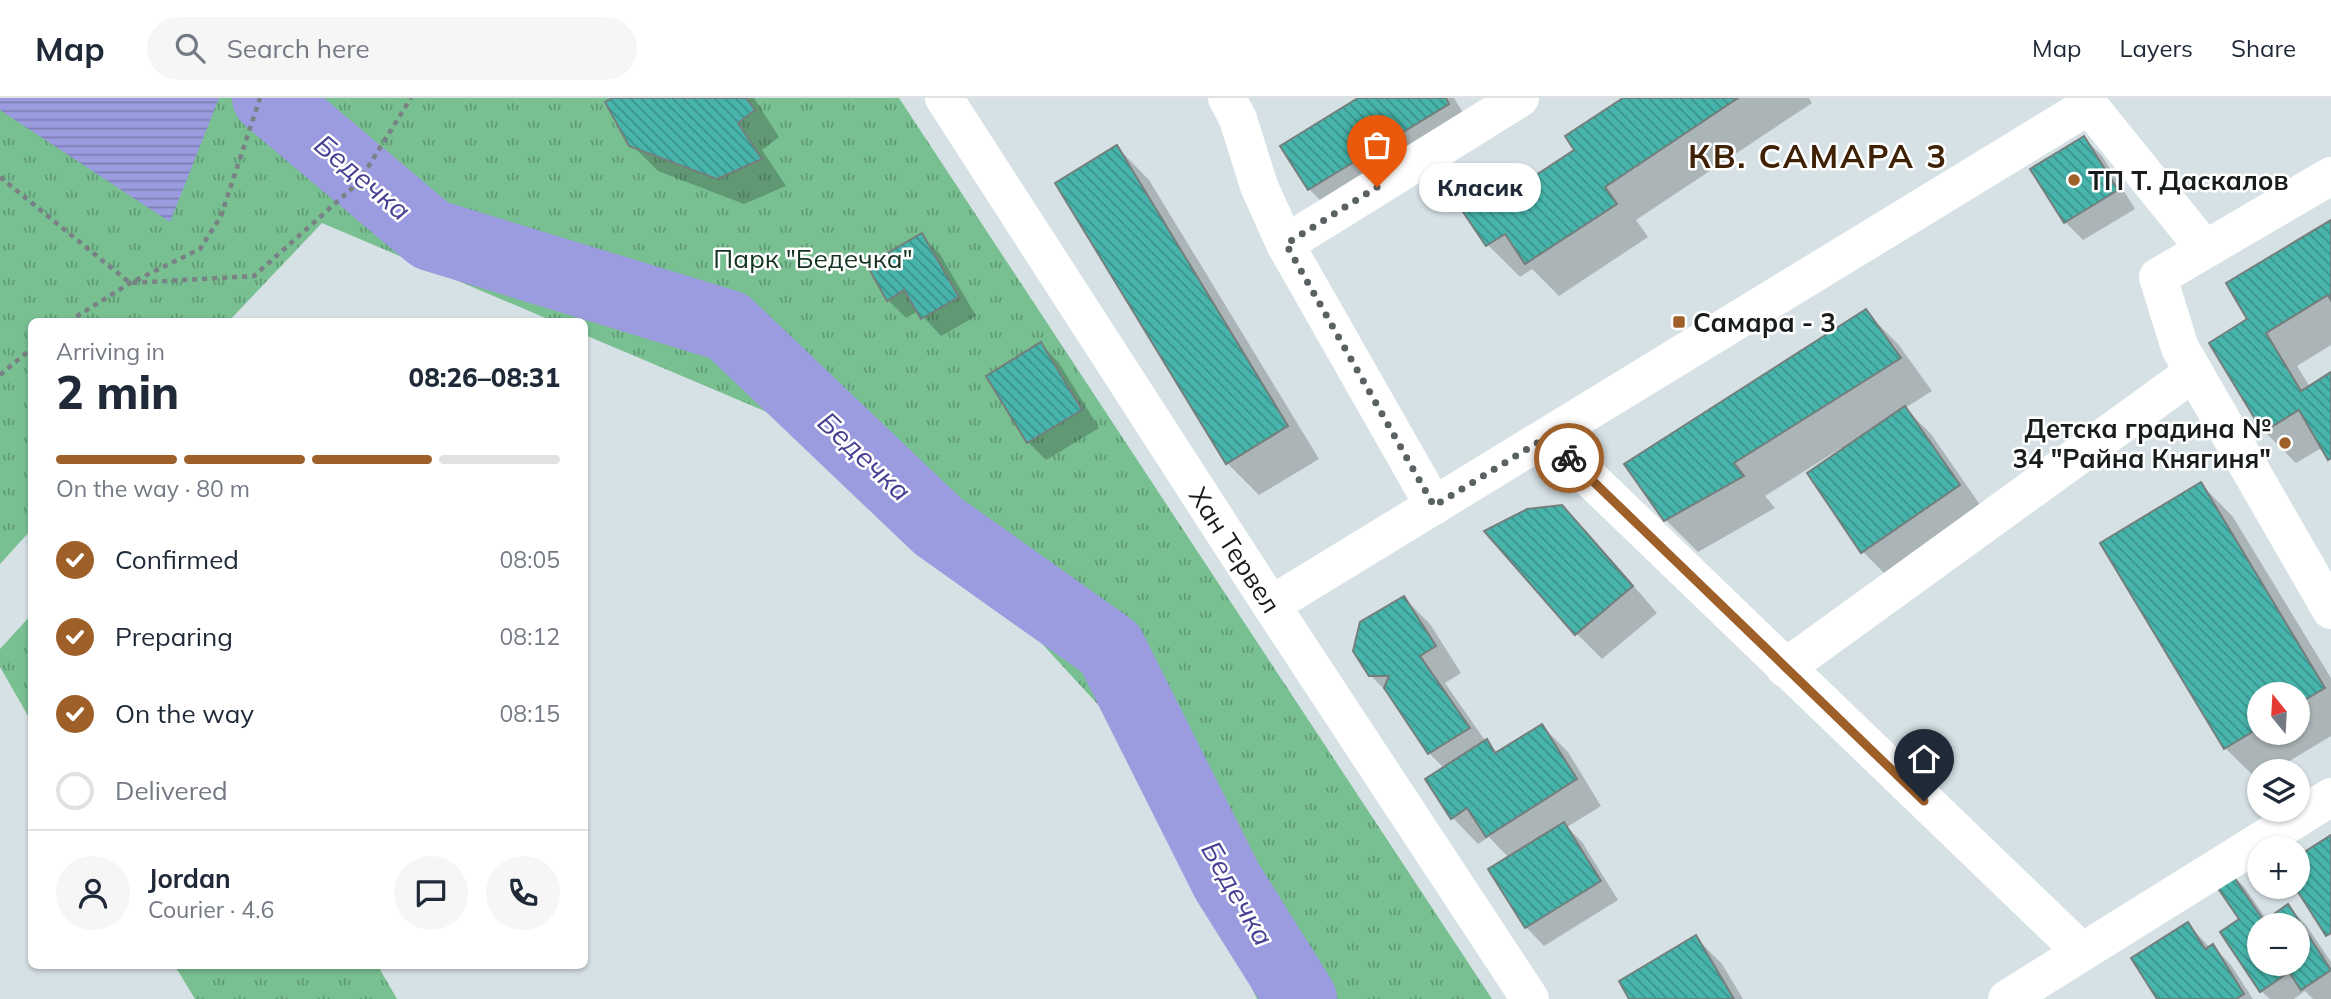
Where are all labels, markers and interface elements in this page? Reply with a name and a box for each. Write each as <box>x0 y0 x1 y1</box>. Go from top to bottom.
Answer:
search box <box>147 17 637 80</box>
text: Map <box>35 28 105 69</box>
icon: search <box>171 29 209 67</box>
text: Search here <box>227 32 370 65</box>
text: Map <box>2032 33 2081 63</box>
text: Layers <box>2119 33 2193 63</box>
text: Share <box>2231 33 2296 63</box>
pin <box>1347 115 1407 187</box>
icon: bag <box>1358 126 1396 164</box>
water label: Бедечка <box>308 127 418 227</box>
district label: КВ. САМАРА 3 <box>1688 135 1948 176</box>
callout: Класик <box>1419 162 1542 212</box>
place label: ТП Т. Даскалов <box>2088 164 2289 197</box>
marker: ТП Т. Даскалов <box>2066 172 2082 188</box>
text: Класик <box>1437 173 1523 202</box>
park label: Парк "Бедечка" <box>713 242 913 275</box>
place label: Самара - 3 <box>1693 306 1836 339</box>
marker: Самара - 3 <box>1671 314 1687 330</box>
text: Arriving in <box>56 337 165 366</box>
text: 08:26–08:31 <box>409 361 560 394</box>
text: 2 min <box>56 363 179 421</box>
water label: Бедечка <box>811 404 919 508</box>
place label: Детска градина № 34 "Райна Княгиня" <box>2012 412 2271 475</box>
courier <box>1534 423 1604 493</box>
marker: Детска градина № 34 "Райна Княгиня" <box>2277 435 2293 451</box>
icon: bike <box>1550 439 1588 477</box>
text: On the way · 80 m <box>56 474 250 503</box>
street label: Хан Тервел <box>1182 481 1288 619</box>
icon: check <box>56 541 94 579</box>
text: Confirmed <box>115 543 239 576</box>
text: 08:05 <box>500 545 560 574</box>
icon: check <box>56 618 94 656</box>
text: Preparing <box>115 620 233 653</box>
text: 08:12 <box>500 622 560 651</box>
north arrow <box>2247 682 2310 746</box>
map controls <box>2247 682 2310 976</box>
icon: check <box>56 695 94 733</box>
text: On the way <box>115 697 254 730</box>
text: 08:15 <box>500 699 560 728</box>
pin <box>1894 729 1954 801</box>
icon: home <box>1905 740 1943 778</box>
button: layers <box>2247 759 2310 822</box>
text: Delivered <box>115 774 228 807</box>
water label: Бедечка <box>1194 834 1282 952</box>
button: + <box>2247 836 2310 899</box>
button: person <box>56 856 130 930</box>
button: chat <box>394 856 468 930</box>
button: phone <box>486 856 560 930</box>
text: Jordan <box>148 862 231 895</box>
text: Courier · 4.6 <box>148 895 274 924</box>
button: − <box>2247 913 2310 976</box>

